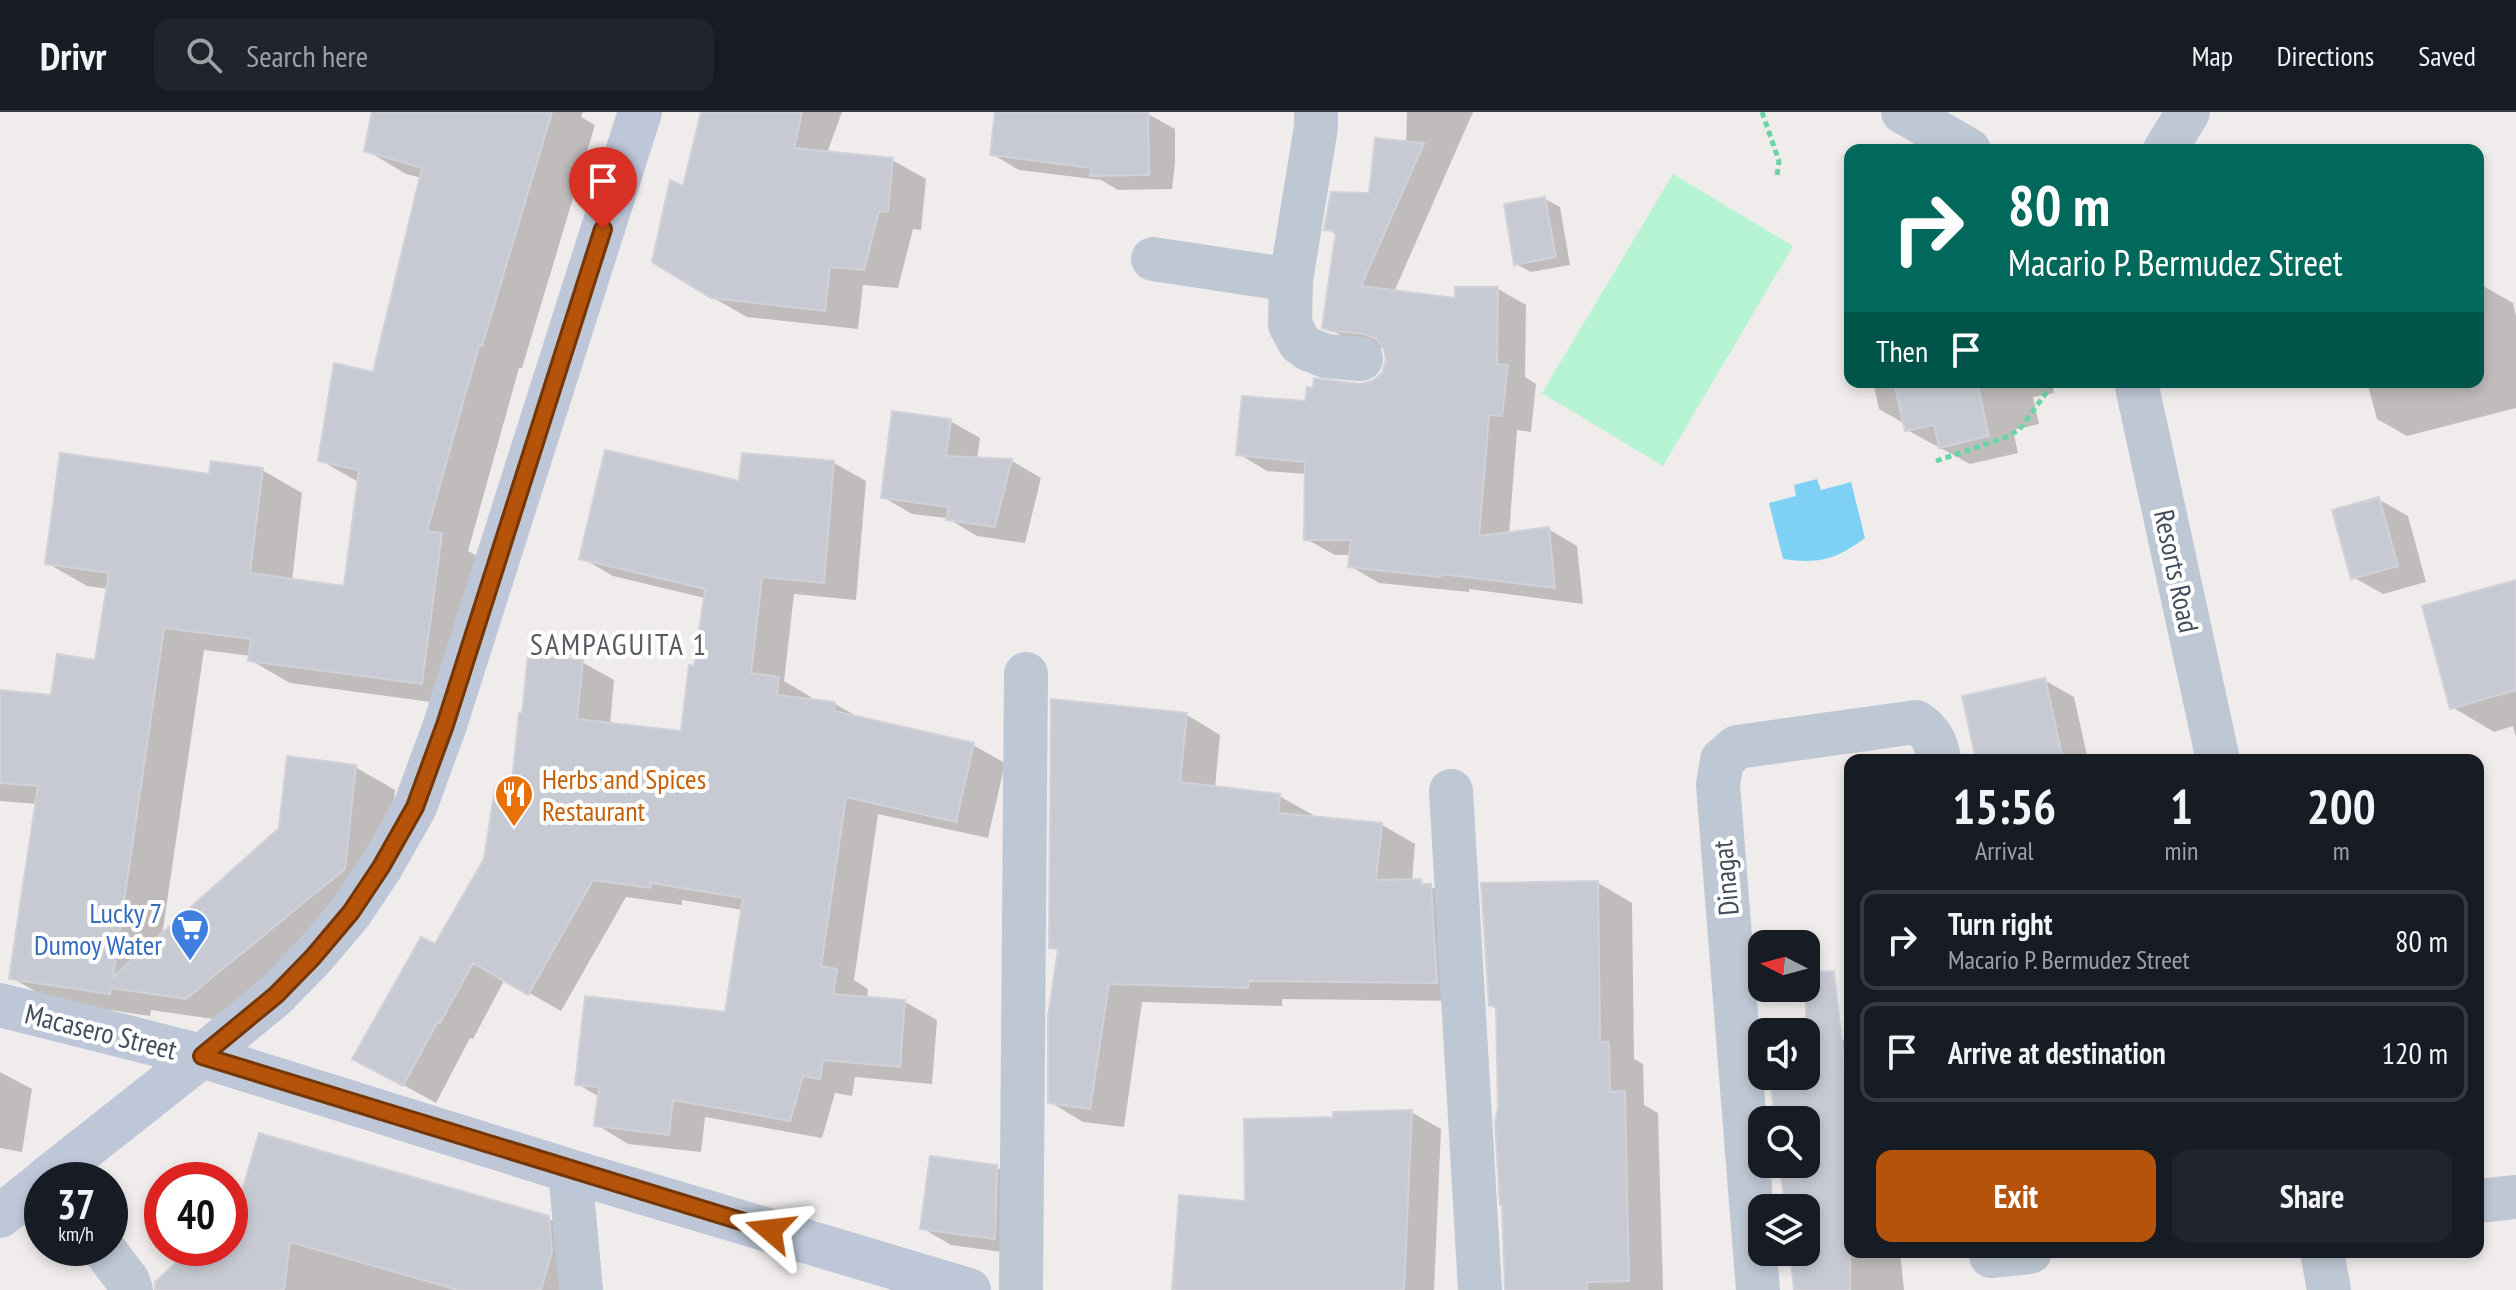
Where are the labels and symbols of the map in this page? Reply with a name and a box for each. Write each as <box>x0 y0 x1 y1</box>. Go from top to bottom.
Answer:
pin <box>569 147 637 229</box>
street label: Resorts Road <box>2146 506 2208 636</box>
district label: SAMPAGUITA 1 <box>530 624 708 663</box>
place label: Herbs and Spices Restaurant <box>542 760 706 829</box>
restaurant icon: Herbs and Spices Restaurant <box>493 773 535 828</box>
street label: Dinagat <box>1703 839 1747 917</box>
place label: Lucky 7 Dumoy Water <box>34 894 162 963</box>
supermarket icon: Lucky 7 Dumoy Water <box>169 907 211 962</box>
north arrow <box>1748 930 1820 1002</box>
street label: Macasero Street <box>21 994 181 1068</box>
speed limit sign: 40 <box>144 1162 248 1266</box>
position arrow <box>728 1188 812 1272</box>

